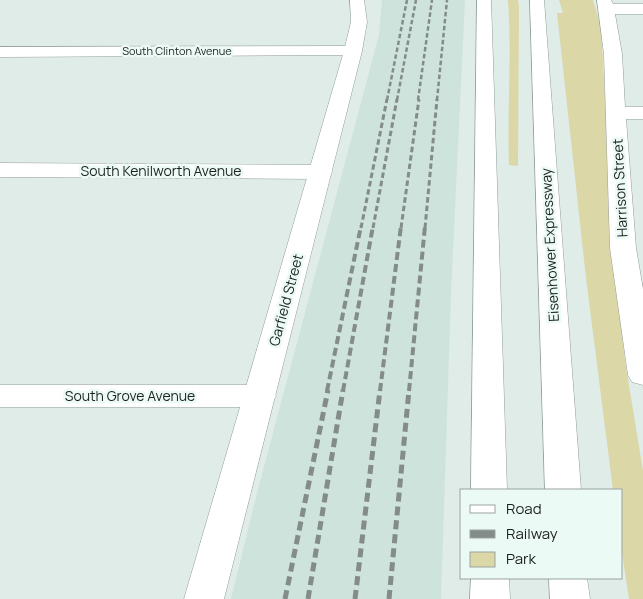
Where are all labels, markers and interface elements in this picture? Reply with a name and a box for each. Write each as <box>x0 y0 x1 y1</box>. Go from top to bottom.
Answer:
street label: South Clinton Avenue <box>122 43 232 58</box>
street label: Harrison Street <box>607 138 632 238</box>
street label: South Kenilworth Avenue <box>81 161 241 180</box>
street label: Eisenhower Expressway <box>536 167 563 322</box>
street label: Garfield Street <box>264 251 307 348</box>
street label: South Grove Avenue <box>65 386 195 405</box>
legend <box>460 489 623 579</box>
text: Road <box>506 498 542 519</box>
text: Railway <box>506 523 558 544</box>
text: Park <box>506 548 536 569</box>

